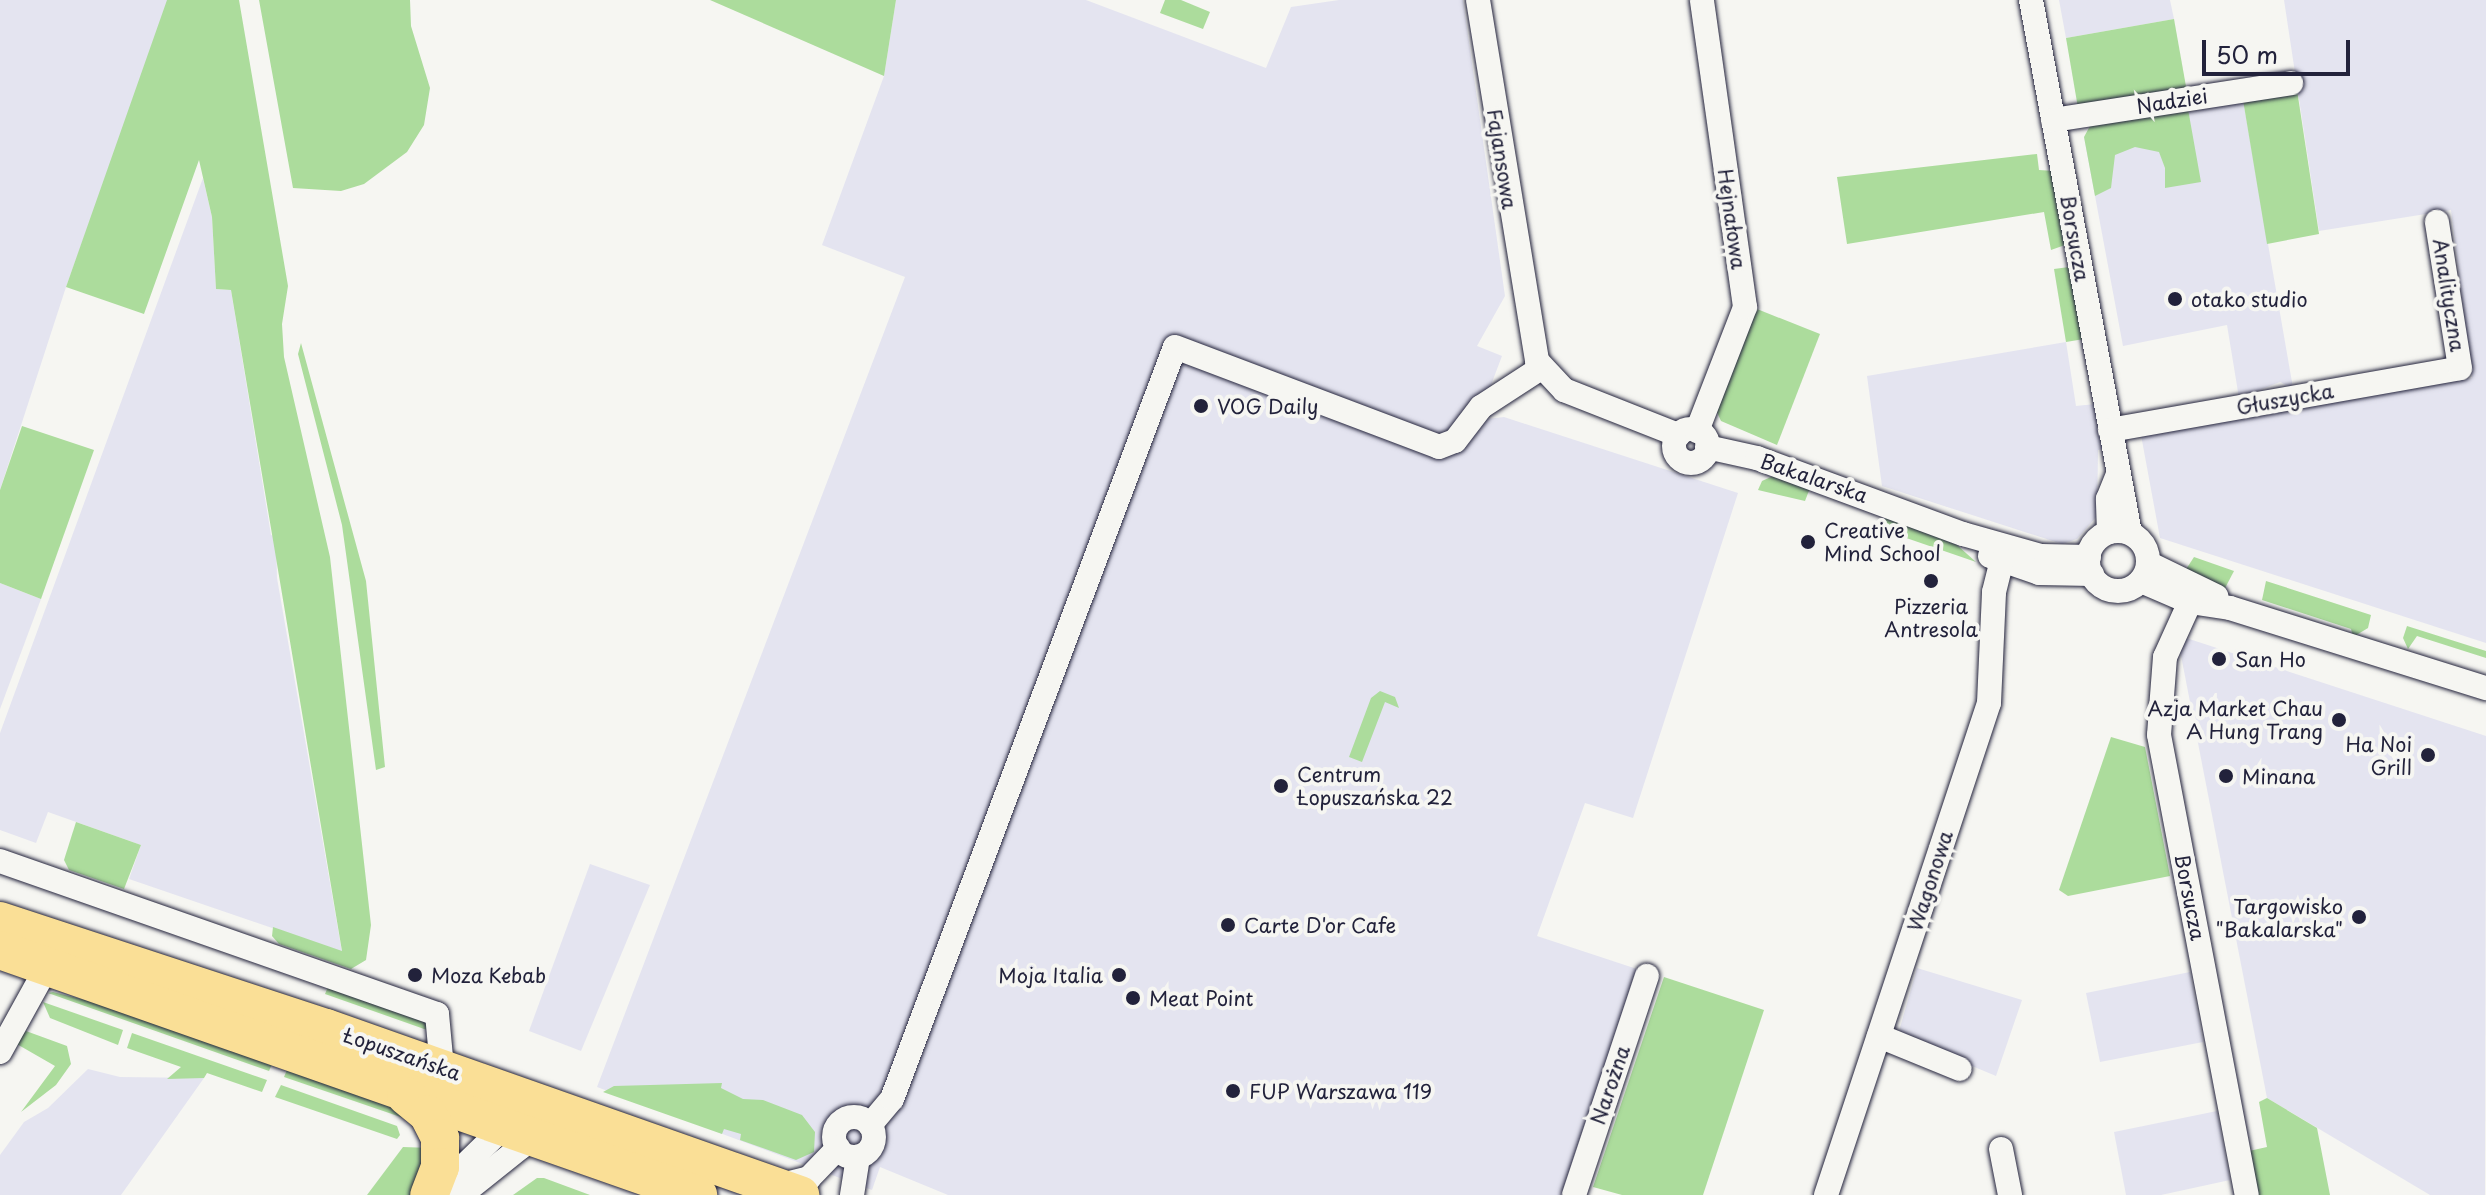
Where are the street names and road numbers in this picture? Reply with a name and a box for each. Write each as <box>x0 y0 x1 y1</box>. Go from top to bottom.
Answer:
street label: Nadziei <box>2135 84 2209 118</box>
street label: Fajansowa <box>1482 107 1522 211</box>
street label: Hejnałowa <box>1713 167 1751 271</box>
street label: Borsucza <box>2056 193 2094 283</box>
street label: Analityczna <box>2428 237 2470 353</box>
street label: Głuszycka <box>2235 379 2335 419</box>
street label: Bakalarska <box>1757 448 1871 508</box>
street label: Wagonowa <box>1902 828 1958 934</box>
street label: Borsucza <box>2170 852 2210 942</box>
street label: Łopuszańska <box>340 1023 464 1085</box>
street label: Narożna <box>1585 1042 1635 1128</box>

